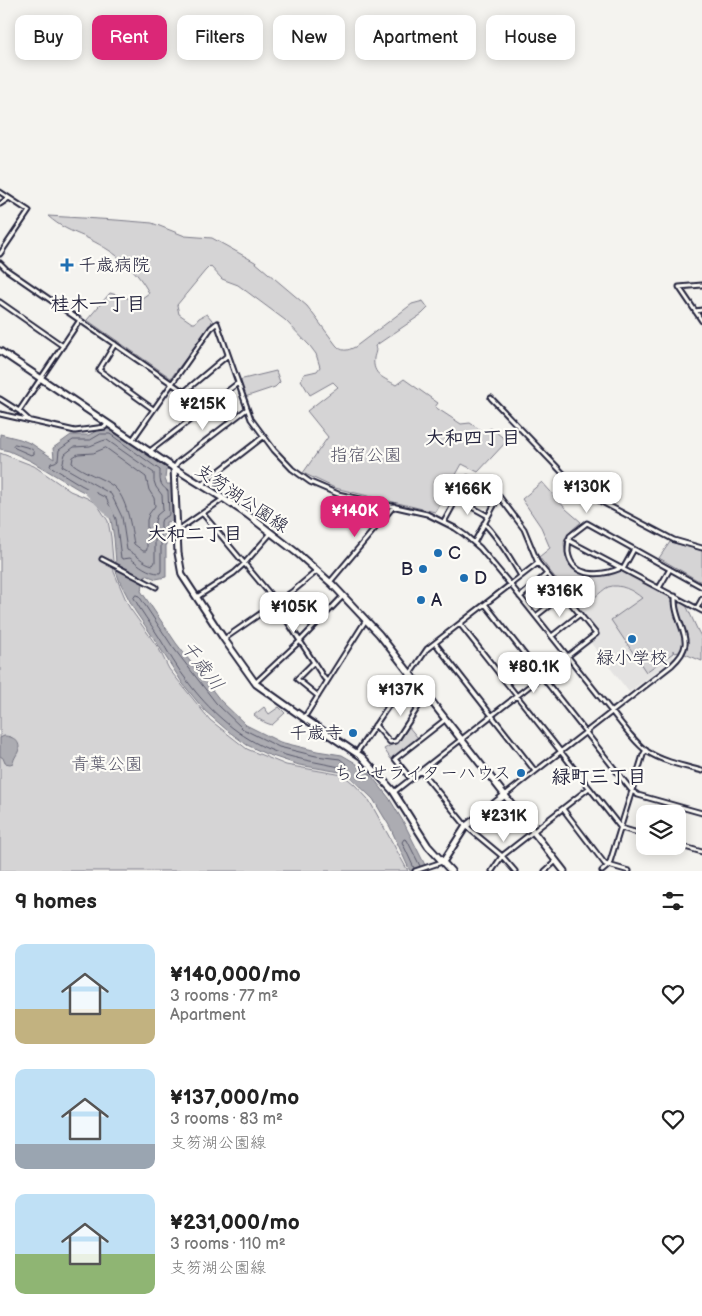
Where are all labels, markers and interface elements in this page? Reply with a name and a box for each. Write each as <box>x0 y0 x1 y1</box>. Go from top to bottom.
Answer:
chip: Buy <box>15 15 82 60</box>
chip: Rent <box>92 15 167 60</box>
chip: Filters <box>177 15 263 60</box>
chip: New <box>273 15 345 60</box>
chip: Apartment <box>355 15 476 60</box>
chip: House <box>486 15 575 60</box>
place label: 千歳病院 <box>78 255 150 276</box>
marker: 千歳病院 <box>60 258 74 272</box>
district label: 桂木一丁目 <box>50 293 146 316</box>
pin: ¥215K <box>168 388 238 431</box>
text: ¥215K <box>180 395 226 414</box>
district label: 大和四丁目 <box>425 427 521 450</box>
park label: 指宿公園 <box>330 445 402 466</box>
street label: 支笏湖公園線 <box>191 460 292 537</box>
pin: ¥130K <box>552 472 622 514</box>
pin: ¥166K <box>433 474 503 516</box>
text: ¥130K <box>564 478 610 497</box>
text: ¥166K <box>445 480 491 499</box>
pin: ¥140K <box>320 496 390 538</box>
text: ¥140K <box>332 502 378 521</box>
district label: 大和二丁目 <box>147 523 243 546</box>
place label: C <box>448 543 461 564</box>
marker: C <box>432 547 444 559</box>
place label: B <box>401 559 413 580</box>
marker: B <box>417 563 429 575</box>
place label: D <box>474 568 487 589</box>
marker: D <box>458 572 470 584</box>
pin: ¥316K <box>525 576 595 618</box>
text: ¥316K <box>537 582 583 601</box>
place label: A <box>431 590 442 611</box>
pin: ¥105K <box>259 592 329 634</box>
marker: A <box>415 594 427 606</box>
text: ¥105K <box>271 598 317 617</box>
marker: 緑小学校 <box>626 633 638 645</box>
water label: 千歳川 <box>175 636 228 696</box>
place label: 緑小学校 <box>596 648 668 669</box>
pin: ¥80.1K <box>493 652 575 694</box>
text: ¥80.1K <box>509 658 559 677</box>
pin: ¥137K <box>366 674 436 717</box>
text: ¥137K <box>378 681 424 700</box>
place label: 千歳寺 <box>289 723 343 744</box>
marker: 千歳寺 <box>347 727 359 739</box>
park label: 青葉公園 <box>71 754 143 775</box>
place label: ちとせライターハウス <box>334 763 511 784</box>
district label: 緑町三丁目 <box>551 766 647 789</box>
marker: ちとせライターハウス <box>515 767 527 779</box>
pin: ¥231K <box>469 800 539 843</box>
map controls <box>636 805 686 855</box>
button: layers <box>636 805 686 855</box>
text: ¥231K <box>481 807 527 826</box>
icon: filters <box>659 887 687 915</box>
text: 9 homes <box>15 889 97 914</box>
text: ¥140,000/mo <box>170 962 301 987</box>
icon: home <box>55 964 115 1024</box>
icon: heart <box>659 980 687 1008</box>
text: 3 rooms · 77 m² <box>170 987 278 1006</box>
text: Apartment <box>170 1006 246 1025</box>
text: ¥137,000/mo <box>170 1085 299 1110</box>
icon: home <box>55 1089 115 1149</box>
icon: heart <box>659 1105 687 1133</box>
text: 3 rooms · 83 m² <box>170 1110 283 1129</box>
text: 支笏湖公園線 <box>170 1134 266 1153</box>
text: ¥231,000/mo <box>170 1210 300 1235</box>
icon: home <box>55 1214 115 1274</box>
icon: heart <box>659 1230 687 1258</box>
text: 3 rooms · 110 m² <box>170 1235 286 1254</box>
text: 支笏湖公園線 <box>170 1259 266 1278</box>

